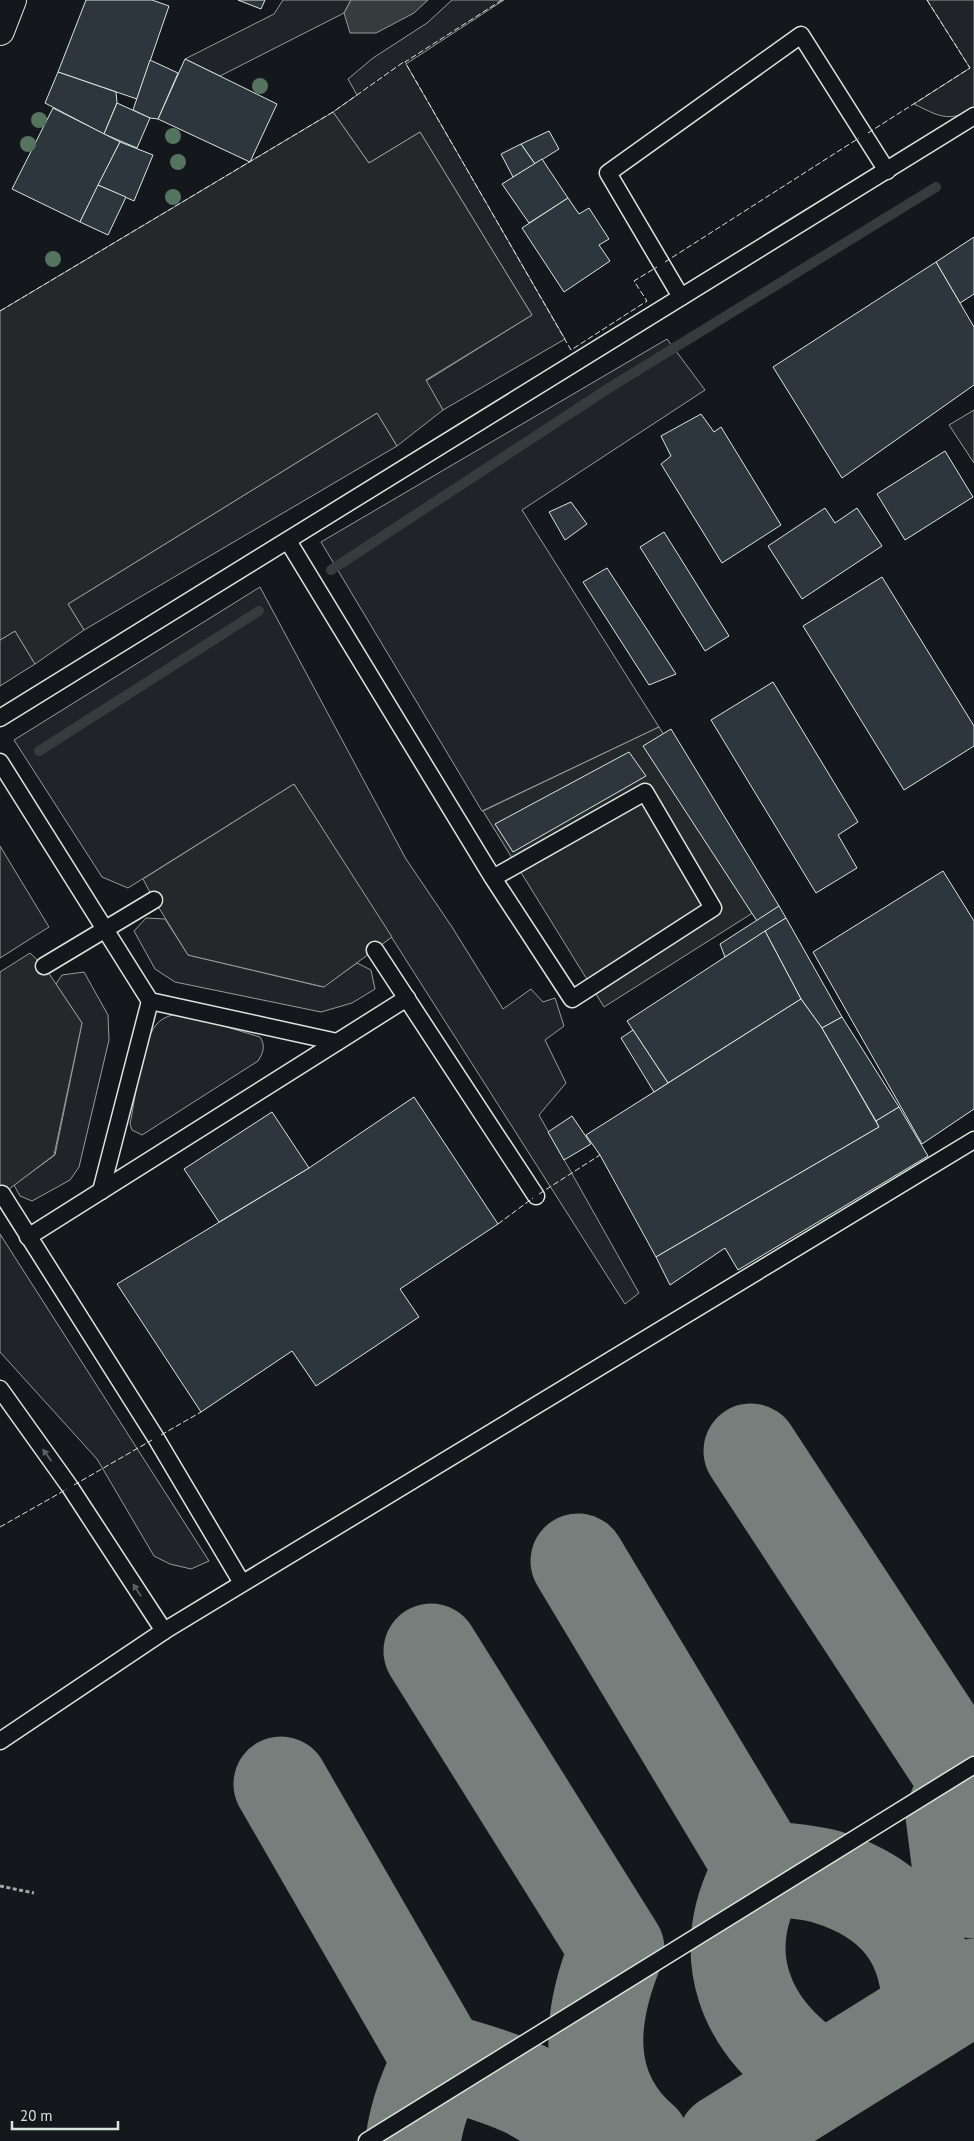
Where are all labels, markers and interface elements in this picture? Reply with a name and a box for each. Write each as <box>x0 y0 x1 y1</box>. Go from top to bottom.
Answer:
one-way arrow <box>42 1448 52 1462</box>
one-way arrow <box>133 1583 142 1596</box>
scale bar <box>12 2098 119 2130</box>
text: 20 m <box>20 2106 53 2125</box>

